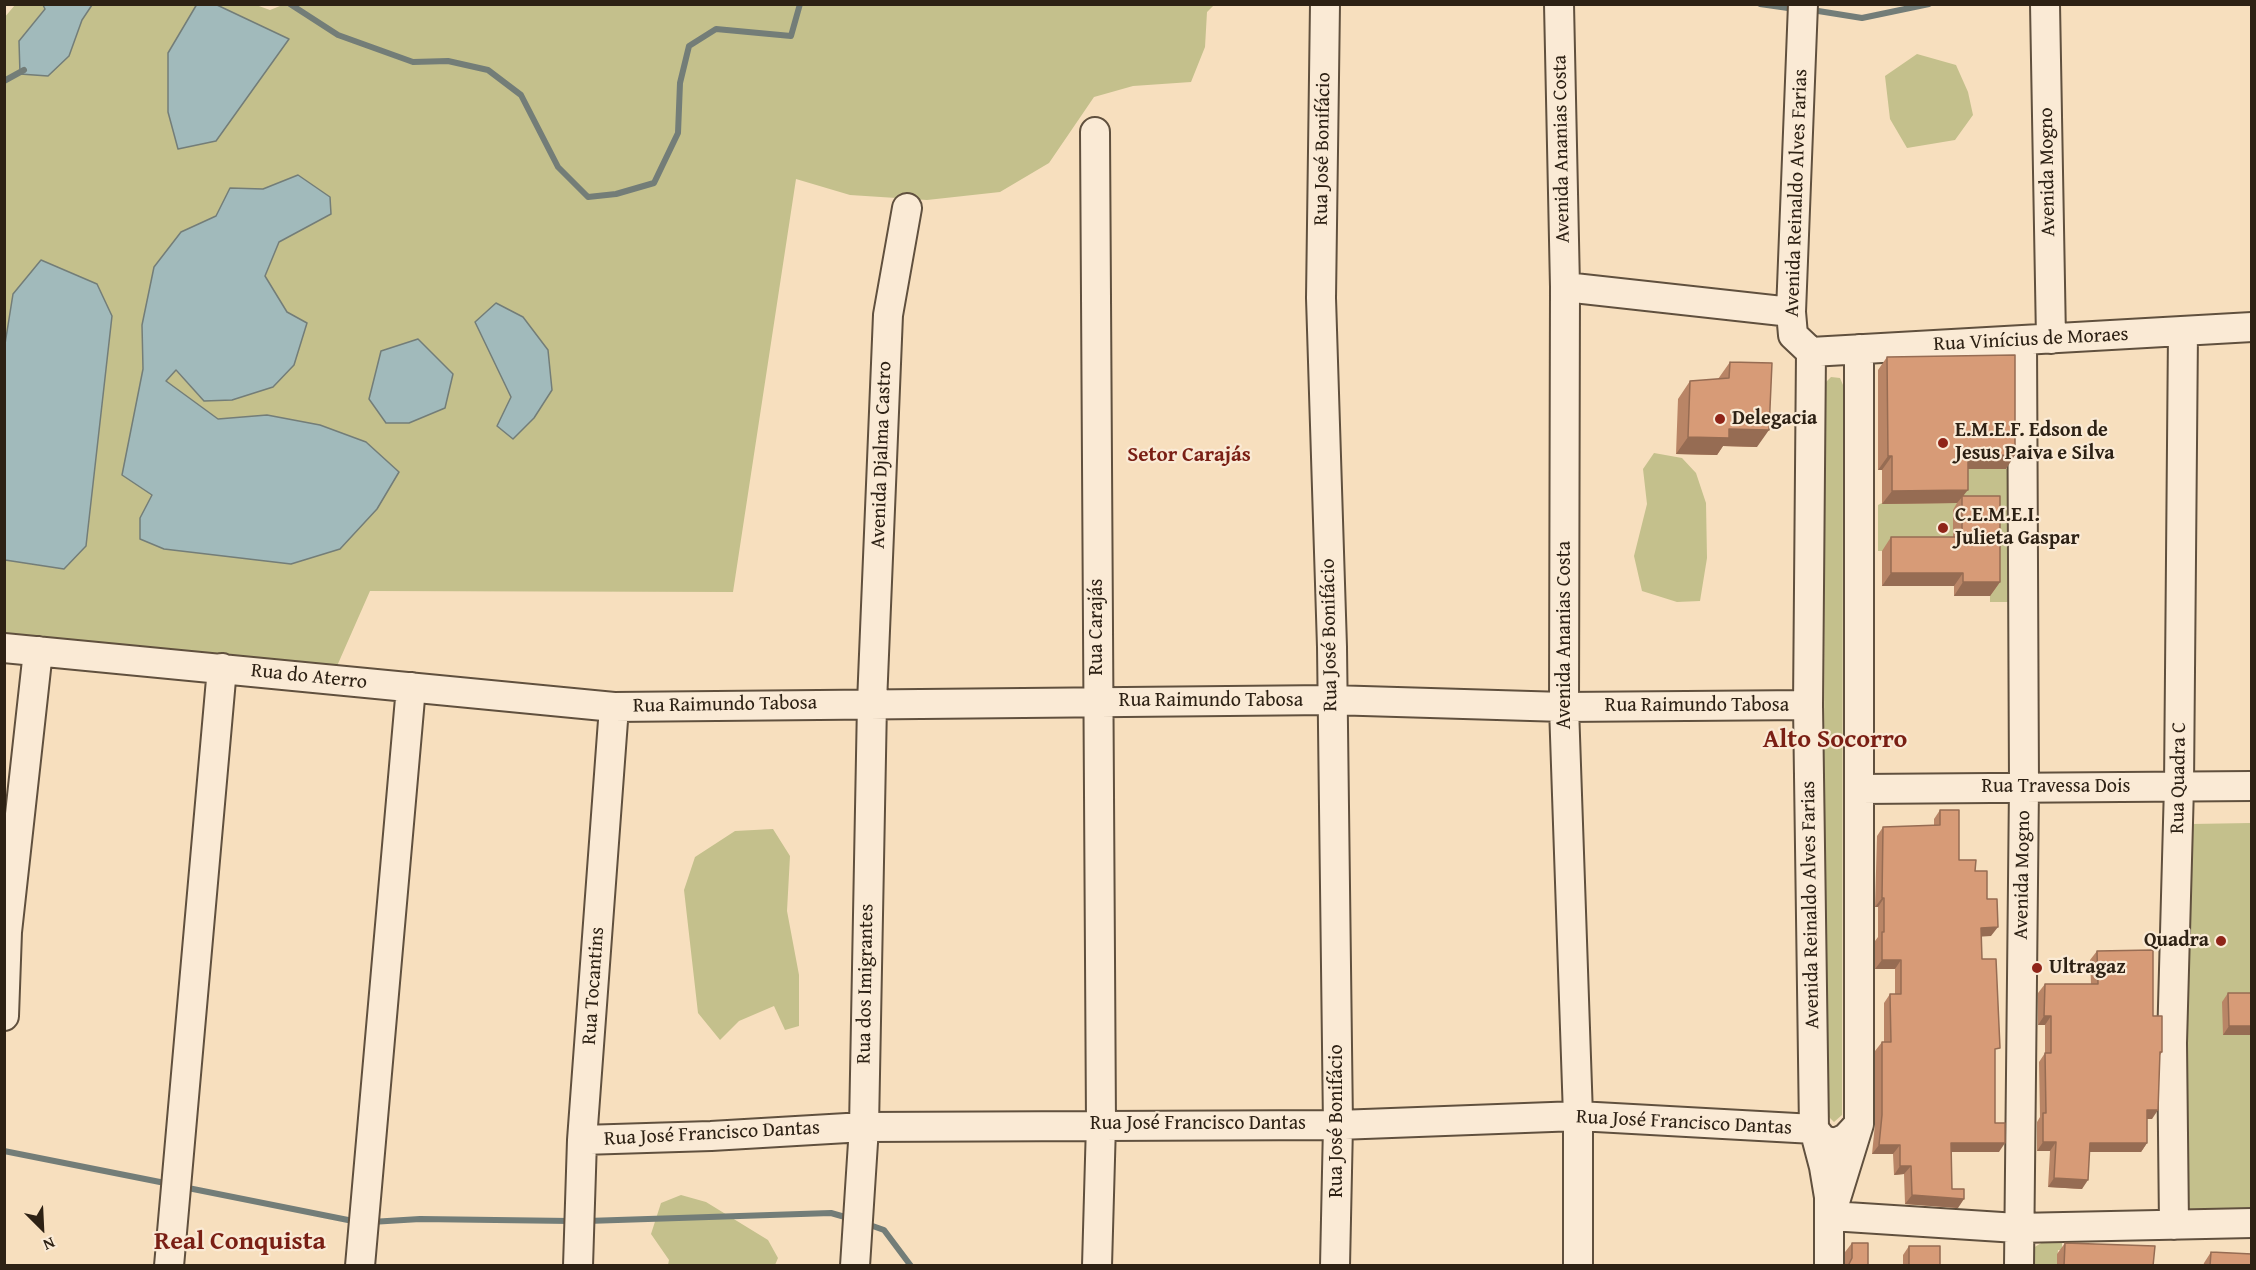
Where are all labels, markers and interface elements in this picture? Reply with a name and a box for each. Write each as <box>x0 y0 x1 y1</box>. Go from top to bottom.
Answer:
street label: Avenida Ananias Costa <box>1548 55 1576 243</box>
street label: Avenida Reinaldo Alves Farias <box>1781 69 1813 317</box>
street label: Rua José Bonifácio <box>1310 72 1336 226</box>
street label: Avenida Mogno <box>2035 107 2061 237</box>
street label: Rua Vinícius de Moraes <box>1933 323 2129 357</box>
street label: Avenida Djalma Castro <box>867 361 897 549</box>
place label: Delegacia <box>1732 407 1817 431</box>
marker: Delegacia <box>1713 412 1727 426</box>
place label: E.M.E.F. Edson de Jesus Paiva e Silva <box>1955 419 2115 466</box>
marker: E.M.E.F. Edson de Jesus Paiva e Silva <box>1936 436 1950 450</box>
district label: Setor Carajás <box>1127 443 1251 469</box>
place label: C.E.M.E.I. Julieta Gaspar <box>1955 504 2080 551</box>
marker: C.E.M.E.I. Julieta Gaspar <box>1936 521 1950 535</box>
street label: Avenida Ananias Costa <box>1553 541 1577 729</box>
street label: Rua José Bonifácio <box>1317 558 1343 712</box>
street label: Rua Carajás <box>1085 579 1109 675</box>
street label: Rua do Aterro <box>250 659 368 695</box>
street label: Rua Raimundo Tabosa <box>1119 689 1303 713</box>
street label: Rua Raimundo Tabosa <box>633 691 817 719</box>
street label: Rua Raimundo Tabosa <box>1605 694 1789 718</box>
street label: Rua Quadra C <box>2166 722 2192 834</box>
district label: Alto Socorro <box>1763 724 1907 756</box>
street label: Rua Travessa Dois <box>1981 775 2131 799</box>
street label: Avenida Reinaldo Alves Farias <box>1797 781 1825 1029</box>
street label: Avenida Mogno <box>2010 810 2036 940</box>
street label: Rua dos Imigrantes <box>853 904 879 1064</box>
street label: Rua Tocantins <box>578 926 610 1046</box>
place label: Quadra <box>2144 929 2209 953</box>
marker: Quadra <box>2214 934 2228 948</box>
place label: Ultragaz <box>2049 956 2126 980</box>
marker: Ultragaz <box>2030 961 2044 975</box>
street label: Rua José Bonifácio <box>1325 1044 1349 1198</box>
street label: Rua José Francisco Dantas <box>1575 1105 1793 1141</box>
street label: Rua José Francisco Dantas <box>1090 1112 1306 1136</box>
street label: Rua José Francisco Dantas <box>603 1116 821 1152</box>
north arrow <box>12 1198 72 1258</box>
district label: Real Conquista <box>154 1226 326 1258</box>
text: N <box>40 1231 59 1258</box>

